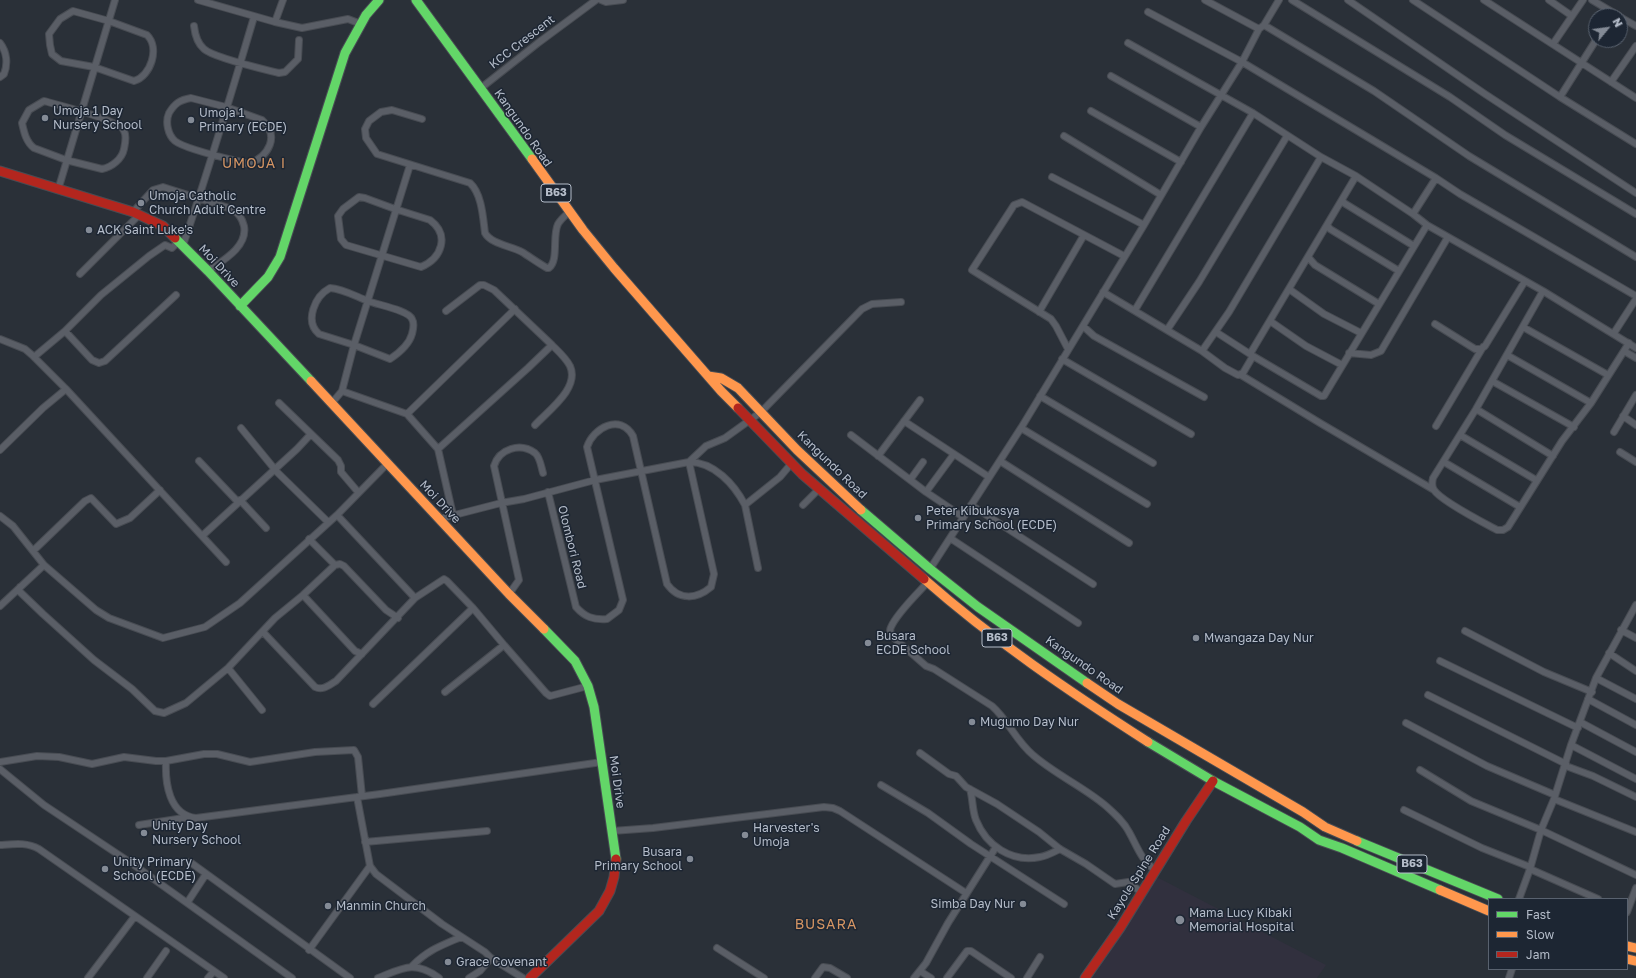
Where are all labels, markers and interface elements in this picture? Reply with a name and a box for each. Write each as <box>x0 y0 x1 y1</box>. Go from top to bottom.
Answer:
north arrow <box>1588 8 1628 48</box>
street label: KCC Crescent <box>486 12 558 72</box>
text: N <box>1610 16 1626 29</box>
street label: Kangundo Road <box>491 86 555 170</box>
place label: Umoja 1 Day Nursery School <box>53 104 142 132</box>
place label: Umoja 1 Primary (ECDE) <box>199 106 287 134</box>
marker: Umoja 1 Day Nursery School <box>40 113 50 123</box>
marker: Umoja 1 Primary (ECDE) <box>186 115 196 125</box>
district label: UMOJA I <box>222 156 286 172</box>
road number: B63 <box>541 184 571 202</box>
place label: Umoja Catholic Church Adult Centre <box>149 189 266 217</box>
marker: Umoja Catholic Church Adult Centre <box>136 198 146 208</box>
place label: ACK Saint Luke's <box>97 223 193 237</box>
marker: ACK Saint Luke's <box>84 225 94 235</box>
street label: Moi Drive <box>196 242 242 290</box>
street label: Kangundo Road <box>794 428 870 502</box>
street label: Moi Drive <box>417 478 463 526</box>
street label: Olombori Road <box>555 504 589 590</box>
place label: Peter Kibukosya Primary School (ECDE) <box>926 504 1057 532</box>
marker: Peter Kibukosya Primary School (ECDE) <box>913 513 923 523</box>
place label: Busara ECDE School <box>876 629 950 657</box>
road number: B63 <box>982 629 1012 647</box>
place label: Mwangaza Day Nur <box>1204 631 1314 645</box>
street label: Kangundo Road <box>1042 633 1126 697</box>
marker: Mwangaza Day Nur <box>1191 633 1201 643</box>
marker: Busara ECDE School <box>863 638 873 648</box>
place label: Mugumo Day Nur <box>980 715 1079 729</box>
marker: Mugumo Day Nur <box>967 717 977 727</box>
street label: Moi Drive <box>606 755 628 809</box>
place label: Unity Day Nursery School <box>152 819 241 847</box>
place label: Harvester's Umoja <box>753 821 820 849</box>
street label: Kayole Spine Road <box>1105 824 1173 922</box>
marker: Unity Day Nursery School <box>139 828 149 838</box>
marker: Harvester's Umoja <box>740 830 750 840</box>
place label: Busara Primary School <box>594 845 682 873</box>
marker: Busara Primary School <box>685 854 695 864</box>
place label: Unity Primary School (ECDE) <box>113 855 196 883</box>
road number: B63 <box>1397 855 1427 873</box>
marker: Unity Primary School (ECDE) <box>100 864 110 874</box>
place label: Simba Day Nur <box>931 897 1015 911</box>
legend <box>1488 898 1628 970</box>
place label: Manmin Church <box>336 899 426 913</box>
marker: Simba Day Nur <box>1018 899 1028 909</box>
marker: Manmin Church <box>323 901 333 911</box>
place label: Mama Lucy Kibaki Memorial Hospital <box>1189 906 1294 934</box>
text: Fast <box>1526 907 1551 922</box>
marker: Mama Lucy Kibaki Memorial Hospital <box>1174 914 1186 926</box>
district label: BUSARA <box>795 917 857 933</box>
text: Slow <box>1526 927 1554 942</box>
text: Jam <box>1526 947 1550 962</box>
place label: Grace Covenant <box>456 955 547 969</box>
marker: Grace Covenant <box>443 957 453 967</box>

